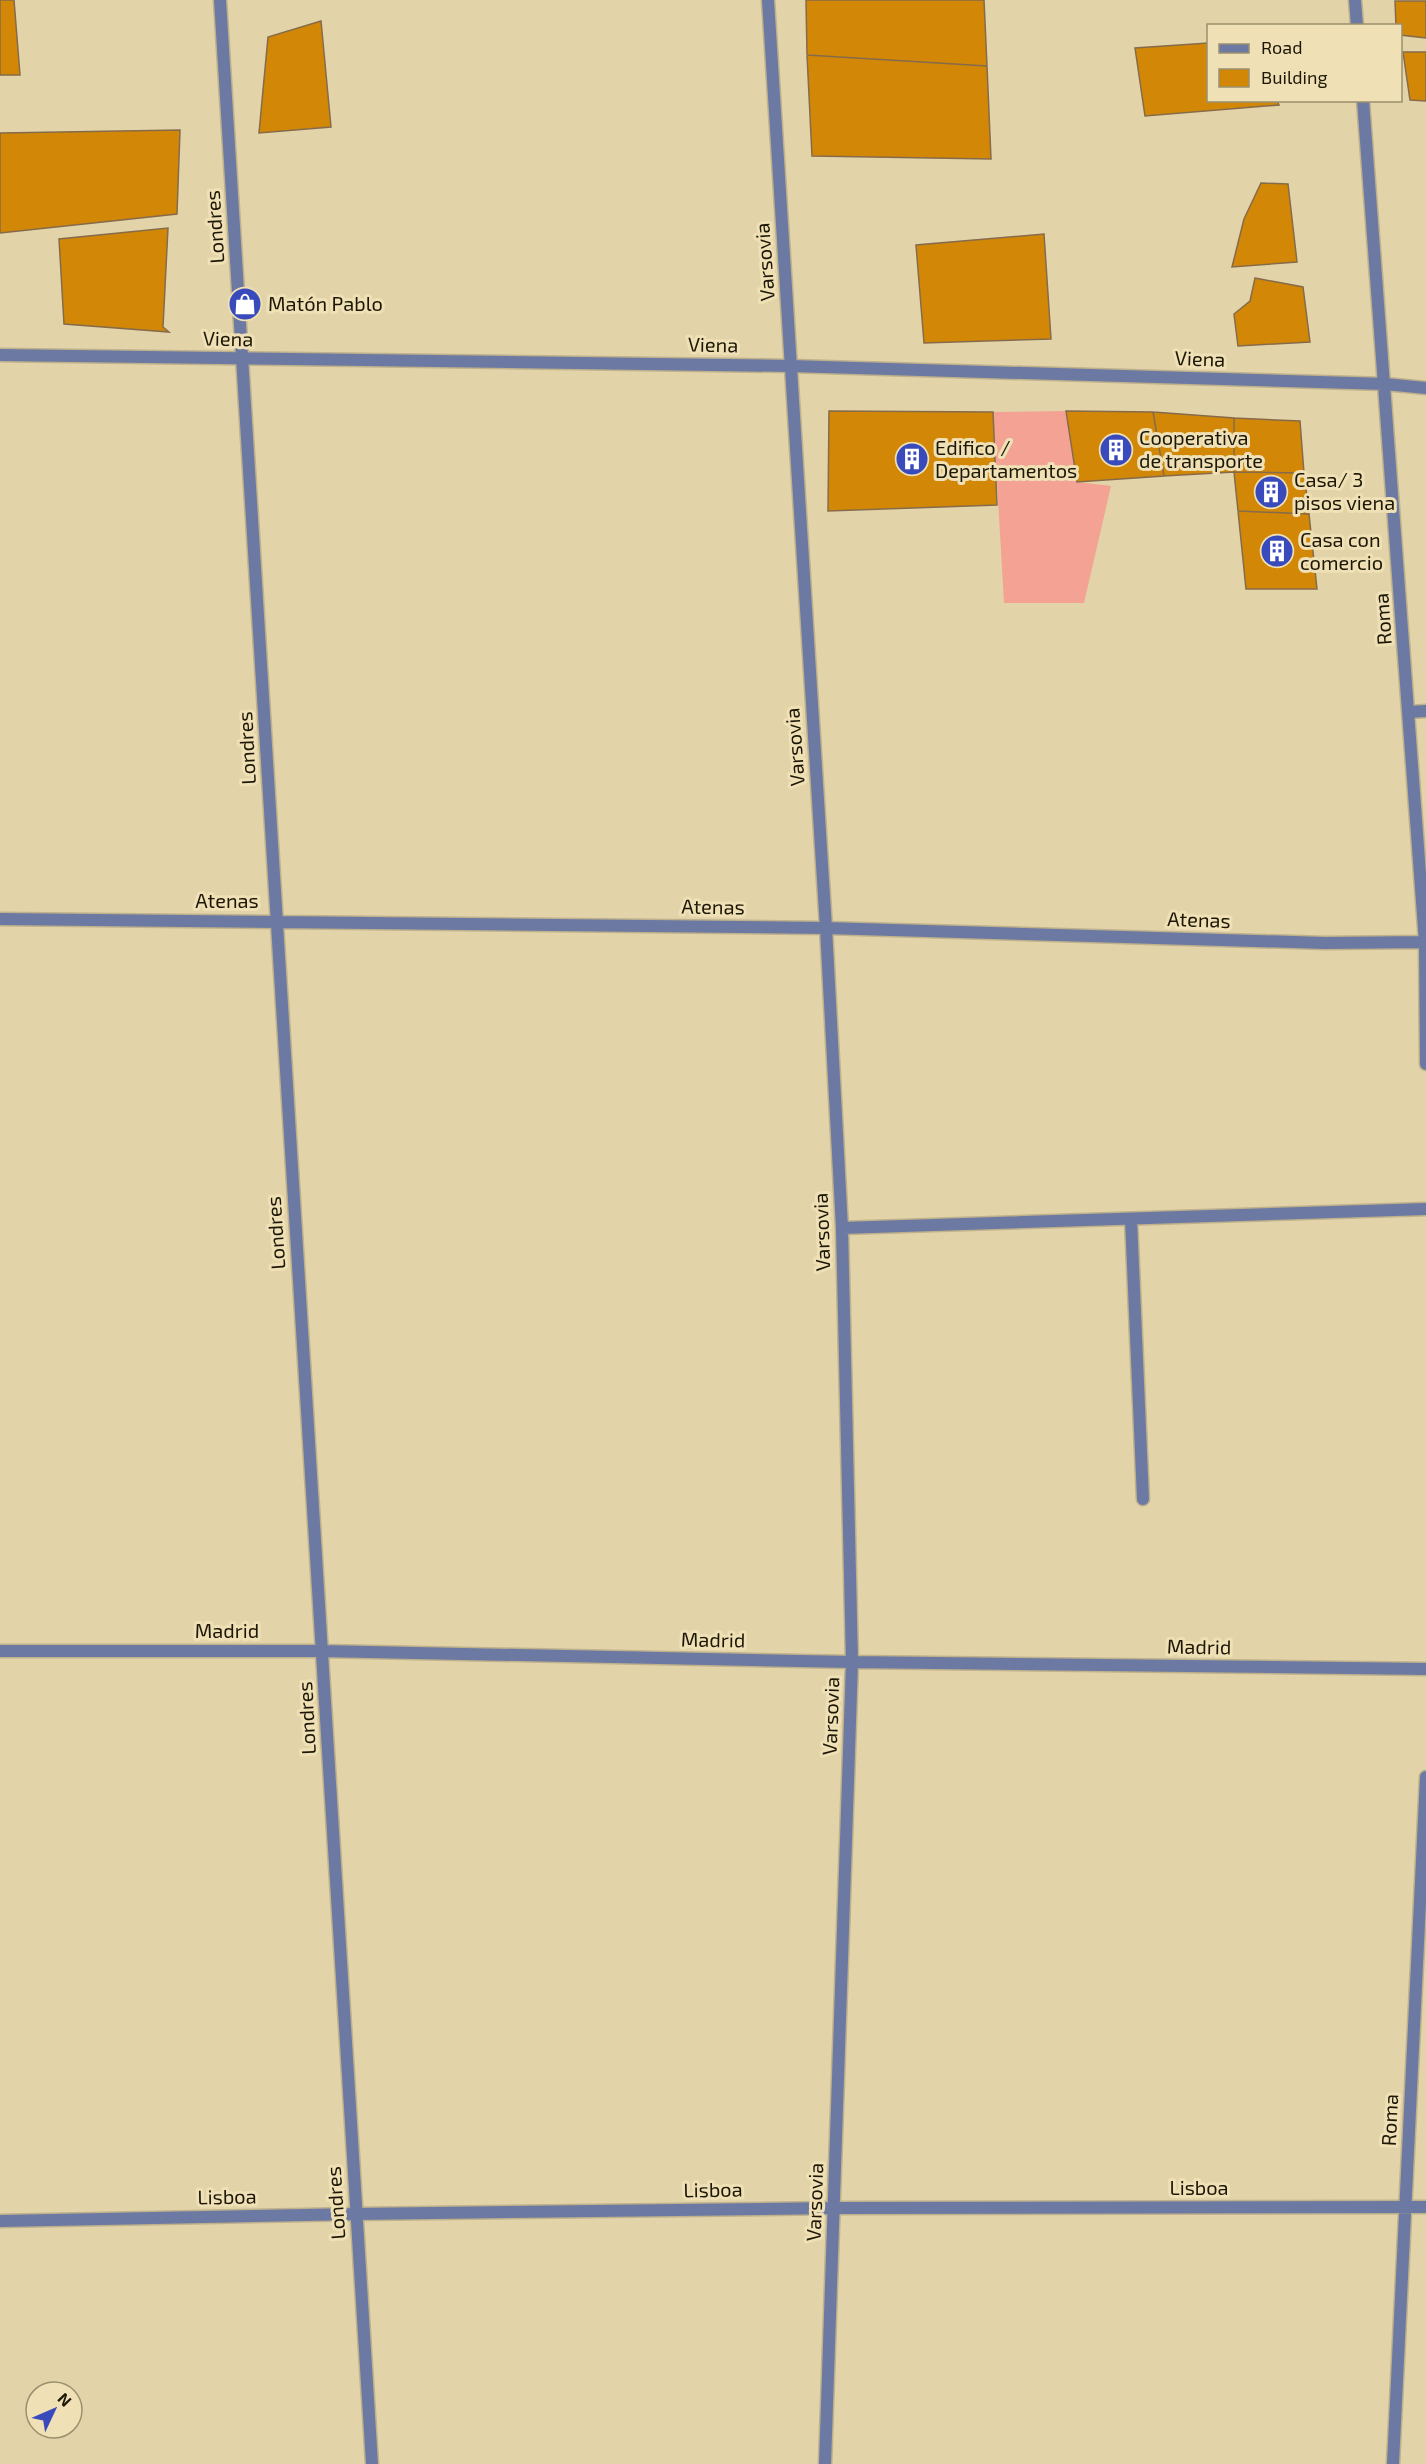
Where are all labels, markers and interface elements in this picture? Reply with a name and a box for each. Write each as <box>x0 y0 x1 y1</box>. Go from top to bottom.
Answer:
legend <box>1207 24 1402 102</box>
text: Road <box>1261 36 1302 58</box>
text: Building <box>1261 66 1328 88</box>
street label: Londres <box>199 190 229 264</box>
street label: Varsovia <box>749 222 779 302</box>
shop icon: Matón Pablo <box>227 286 263 322</box>
place label: Matón Pablo <box>268 291 383 315</box>
street label: Viena <box>203 326 253 350</box>
street label: Viena <box>688 332 738 356</box>
street label: Viena <box>1174 345 1226 371</box>
place label: Cooperativa de transporte <box>1139 425 1263 472</box>
building icon: Cooperativa de transporte <box>1098 432 1134 468</box>
place label: Edifico / Departamentos <box>935 435 1077 482</box>
building icon: Edifico / Departamentos <box>894 441 930 477</box>
place label: Casa/ 3 pisos viena <box>1294 467 1395 514</box>
building icon: Casa/ 3 pisos viena <box>1253 474 1289 510</box>
place label: Casa con comercio <box>1300 527 1383 574</box>
building icon: Casa con comercio <box>1259 533 1295 569</box>
street label: Roma <box>1368 592 1396 646</box>
street label: Varsovia <box>779 707 809 787</box>
street label: Londres <box>232 711 260 785</box>
street label: Atenas <box>195 888 259 912</box>
street label: Atenas <box>681 893 745 919</box>
street label: Atenas <box>1167 906 1231 932</box>
street label: Varsovia <box>808 1192 834 1272</box>
street label: Londres <box>260 1196 290 1270</box>
street label: Madrid <box>195 1618 259 1642</box>
street label: Madrid <box>681 1626 745 1652</box>
street label: Madrid <box>1167 1633 1231 1659</box>
street label: Varsovia <box>817 1676 843 1756</box>
street label: Londres <box>292 1681 320 1755</box>
street label: Roma <box>1376 2093 1402 2147</box>
street label: Varsovia <box>801 2162 827 2242</box>
street label: Londres <box>320 2166 350 2240</box>
street label: Lisboa <box>1169 2175 1229 2199</box>
street label: Lisboa <box>683 2176 743 2202</box>
street label: Lisboa <box>197 2183 257 2209</box>
north arrow <box>24 2380 84 2440</box>
text: N <box>54 2388 76 2410</box>

